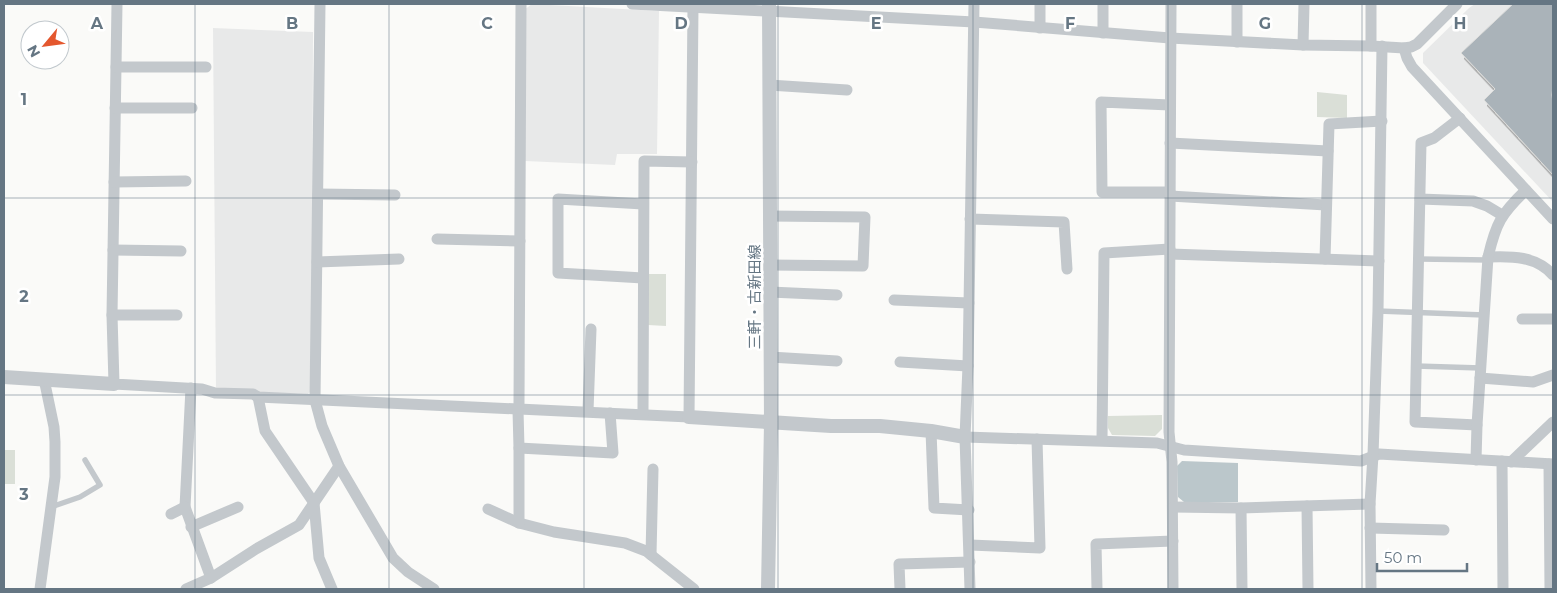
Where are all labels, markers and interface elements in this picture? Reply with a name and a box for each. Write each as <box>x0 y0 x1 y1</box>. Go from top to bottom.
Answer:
text: A <box>90 14 104 33</box>
text: B <box>286 14 298 33</box>
text: C <box>481 14 493 33</box>
text: D <box>674 14 688 33</box>
text: E <box>871 14 881 33</box>
text: F <box>1065 14 1075 33</box>
text: G <box>1259 14 1271 33</box>
text: H <box>1454 14 1466 33</box>
north arrow <box>20 20 70 70</box>
text: N <box>23 42 44 61</box>
text: 1 <box>21 90 27 109</box>
street label: 三軒・古新田線 <box>745 244 764 350</box>
text: 2 <box>19 287 29 306</box>
text: 3 <box>18 485 29 504</box>
scale bar <box>1377 540 1467 572</box>
text: 50 m <box>1384 548 1422 567</box>

